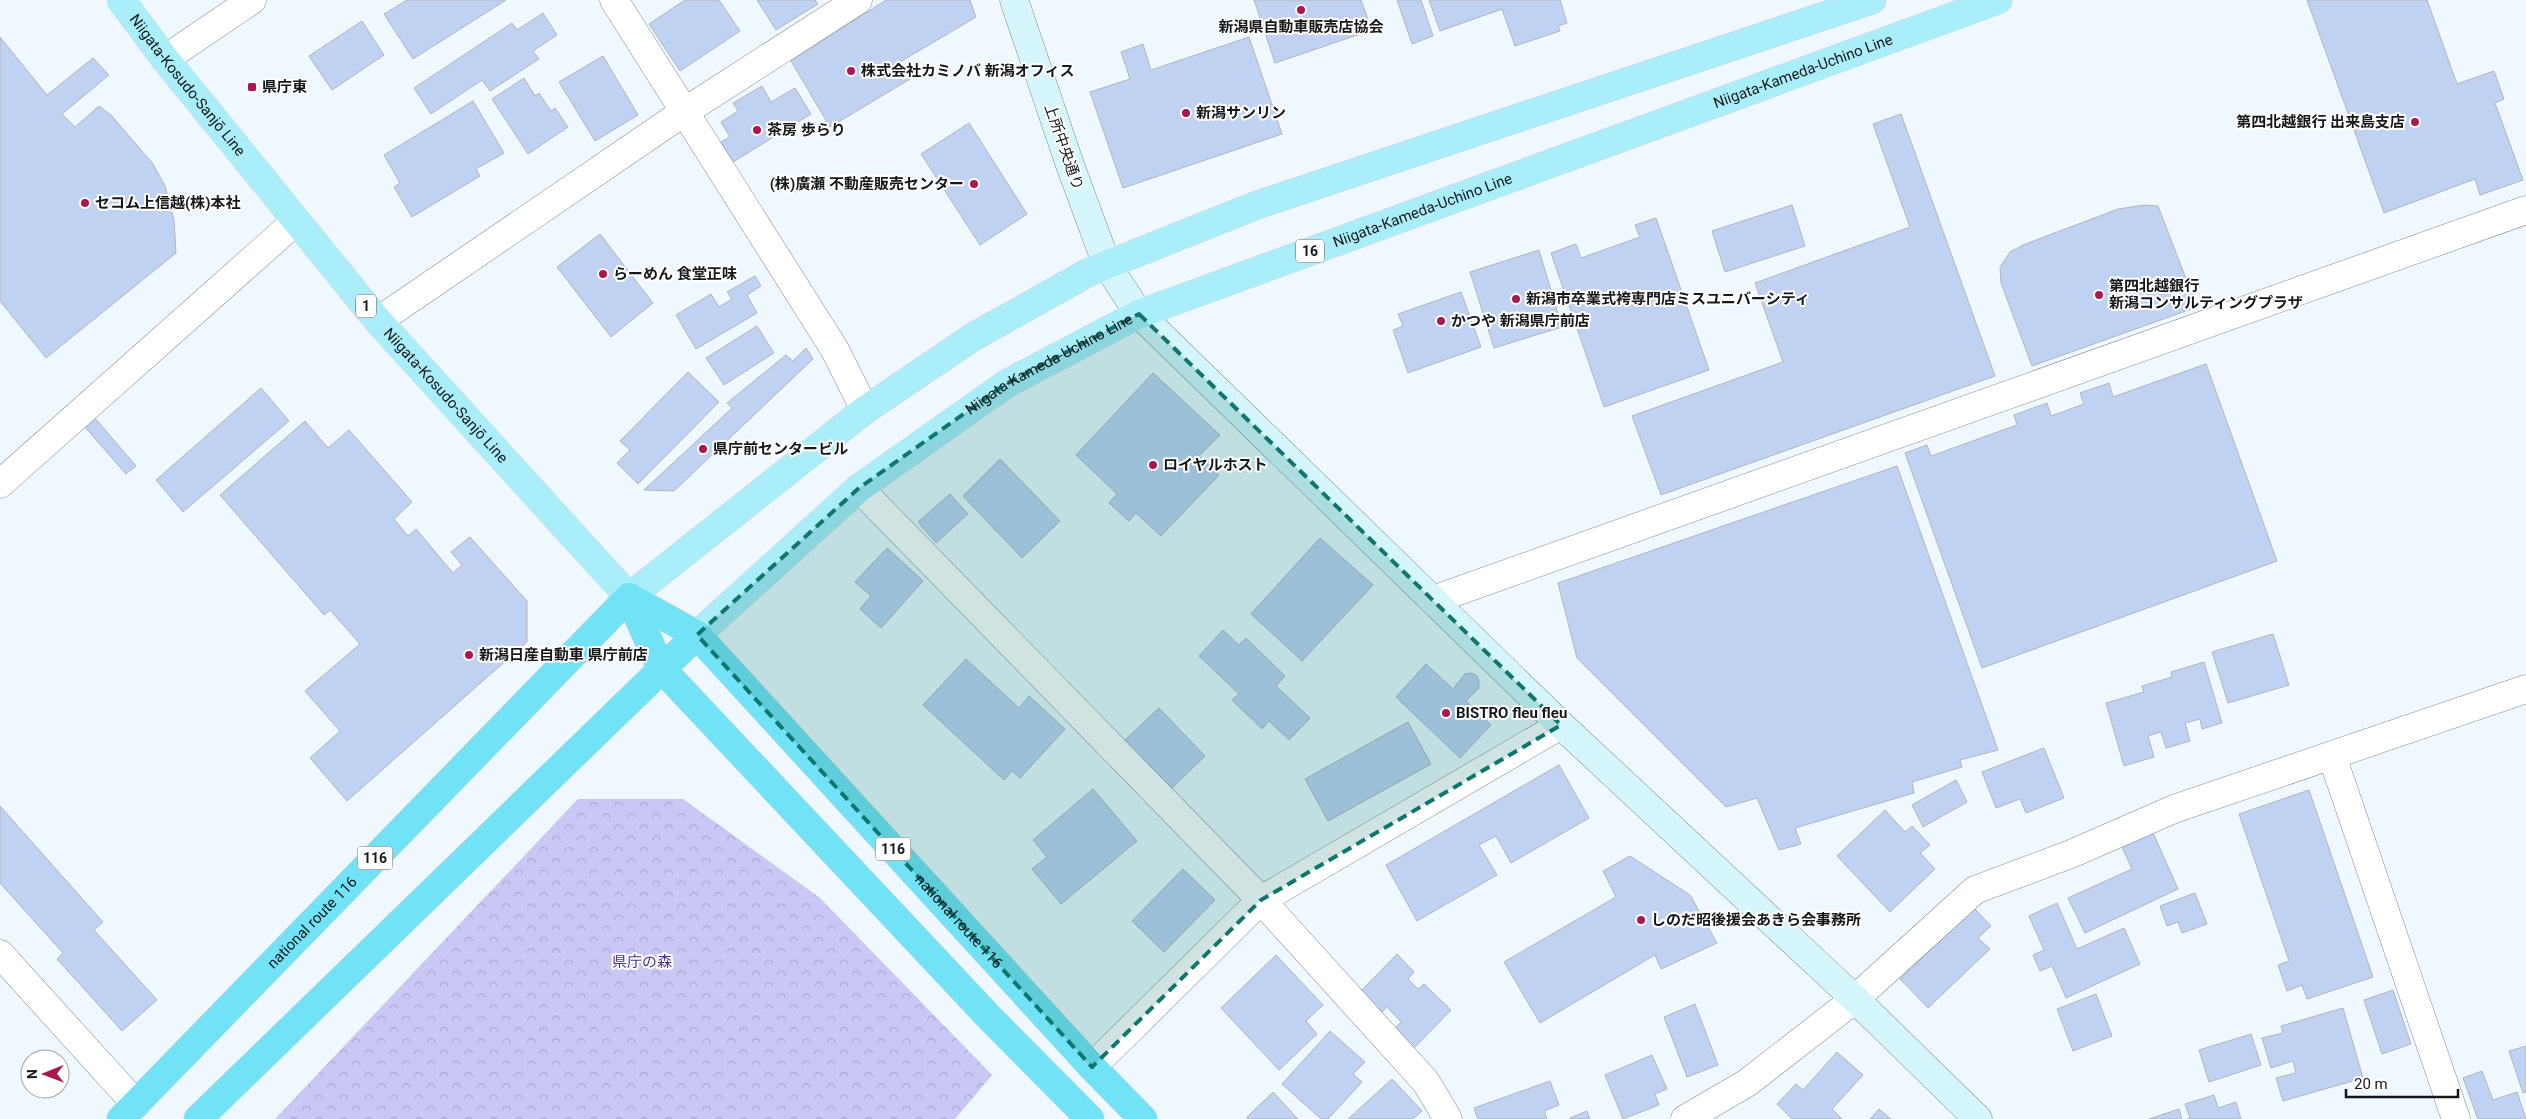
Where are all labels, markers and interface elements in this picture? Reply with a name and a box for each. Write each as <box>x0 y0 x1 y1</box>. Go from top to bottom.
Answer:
marker: 新潟県自動車販売店協会 <box>1295 4 1307 16</box>
street label: Niigata-Kosudo-Sanjō Line <box>126 11 249 160</box>
place label: 新潟県自動車販売店協会 <box>1218 18 1384 36</box>
street label: Niigata-Kameda-Uchino Line <box>1711 30 1895 112</box>
place label: 株式会社カミノバ 新潟オフィス <box>861 62 1074 80</box>
marker: 株式会社カミノバ 新潟オフィス <box>845 65 857 77</box>
place label: 県庁東 <box>262 78 307 96</box>
marker: 県庁東 <box>246 81 258 93</box>
street label: 上所中央通り <box>1041 102 1087 192</box>
place label: 新潟サンリン <box>1196 104 1286 122</box>
marker: 新潟サンリン <box>1180 107 1192 119</box>
place label: 第四北越銀行 出来島支店 <box>2236 113 2405 131</box>
marker: 第四北越銀行 出来島支店 <box>2409 116 2421 128</box>
place label: 茶房 歩らり <box>767 121 846 139</box>
marker: 茶房 歩らり <box>751 124 763 136</box>
street label: Niigata-Kameda-Uchino Line <box>1330 169 1515 251</box>
place label: (株)廣瀬 不動産販売センター <box>770 175 964 193</box>
marker: (株)廣瀬 不動産販売センター <box>968 178 980 190</box>
place label: セコム上信越(株)本社 <box>95 194 241 212</box>
marker: セコム上信越(株)本社 <box>79 197 91 209</box>
road number: 16 <box>1296 240 1324 262</box>
place label: らーめん 食堂正味 <box>613 265 737 283</box>
marker: らーめん 食堂正味 <box>597 268 609 280</box>
place label: 第四北越銀行 新潟コンサルティングプラザ <box>2109 277 2303 312</box>
marker: 第四北越銀行 新潟コンサルティングプラザ <box>2093 289 2105 301</box>
place label: 新潟市卒業式袴専門店ミスユニバーシティ <box>1526 290 1810 308</box>
marker: 新潟市卒業式袴専門店ミスユニバーシティ <box>1510 293 1522 305</box>
road number: 1 <box>356 294 376 318</box>
street label: Niigata-Kameda-Uchino Line <box>962 310 1136 419</box>
place label: かつや 新潟県庁前店 <box>1451 312 1590 330</box>
marker: かつや 新潟県庁前店 <box>1435 315 1447 327</box>
street label: Niigata-Kosudo-Sanjō Line <box>380 324 512 467</box>
place label: 県庁前センタービル <box>713 440 848 458</box>
marker: 県庁前センタービル <box>697 443 709 455</box>
place label: ロイヤルホスト <box>1163 456 1268 474</box>
marker: ロイヤルホスト <box>1147 459 1159 471</box>
place label: 新潟日産自動車 県庁前店 <box>479 646 648 664</box>
marker: 新潟日産自動車 県庁前店 <box>463 649 475 661</box>
place label: BISTRO fleu fleu <box>1456 704 1567 722</box>
marker: BISTRO fleu fleu <box>1440 707 1452 719</box>
road number: 116 <box>876 838 910 861</box>
road number: 116 <box>358 846 392 870</box>
street label: national route 116 <box>911 871 1006 972</box>
street label: national route 116 <box>263 873 361 972</box>
place label: しのだ昭後援会あきら会事務所 <box>1651 911 1861 929</box>
marker: しのだ昭後援会あきら会事務所 <box>1635 914 1647 926</box>
park label: 県庁の森 <box>612 953 672 971</box>
north arrow <box>20 1049 70 1099</box>
scale bar <box>2346 1066 2458 1098</box>
text: N <box>24 1069 40 1079</box>
text: 20 m <box>2354 1075 2388 1093</box>

